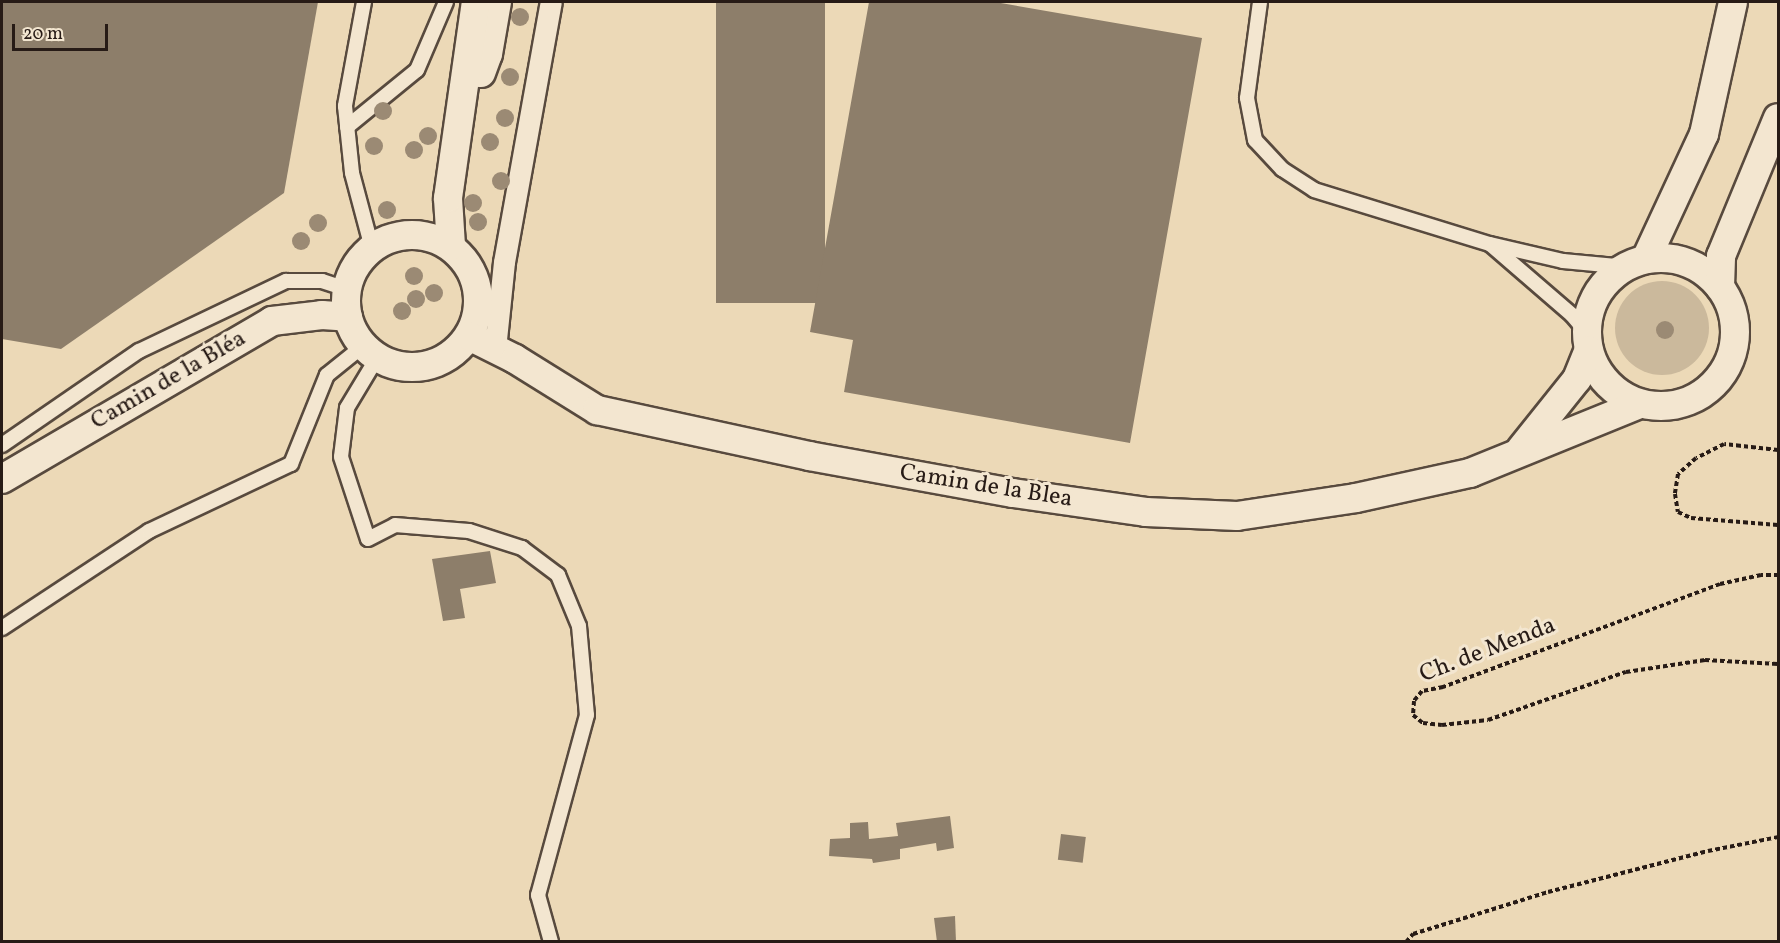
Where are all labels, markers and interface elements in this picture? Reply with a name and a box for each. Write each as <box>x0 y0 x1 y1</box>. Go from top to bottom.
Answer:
scale bar <box>15 12 111 50</box>
text: 20 m <box>23 22 63 47</box>
street label: Camin de la Bléa <box>86 325 252 437</box>
street label: Camin de la Blea <box>898 459 1074 515</box>
street label: Ch. de Menda <box>1416 612 1560 690</box>

